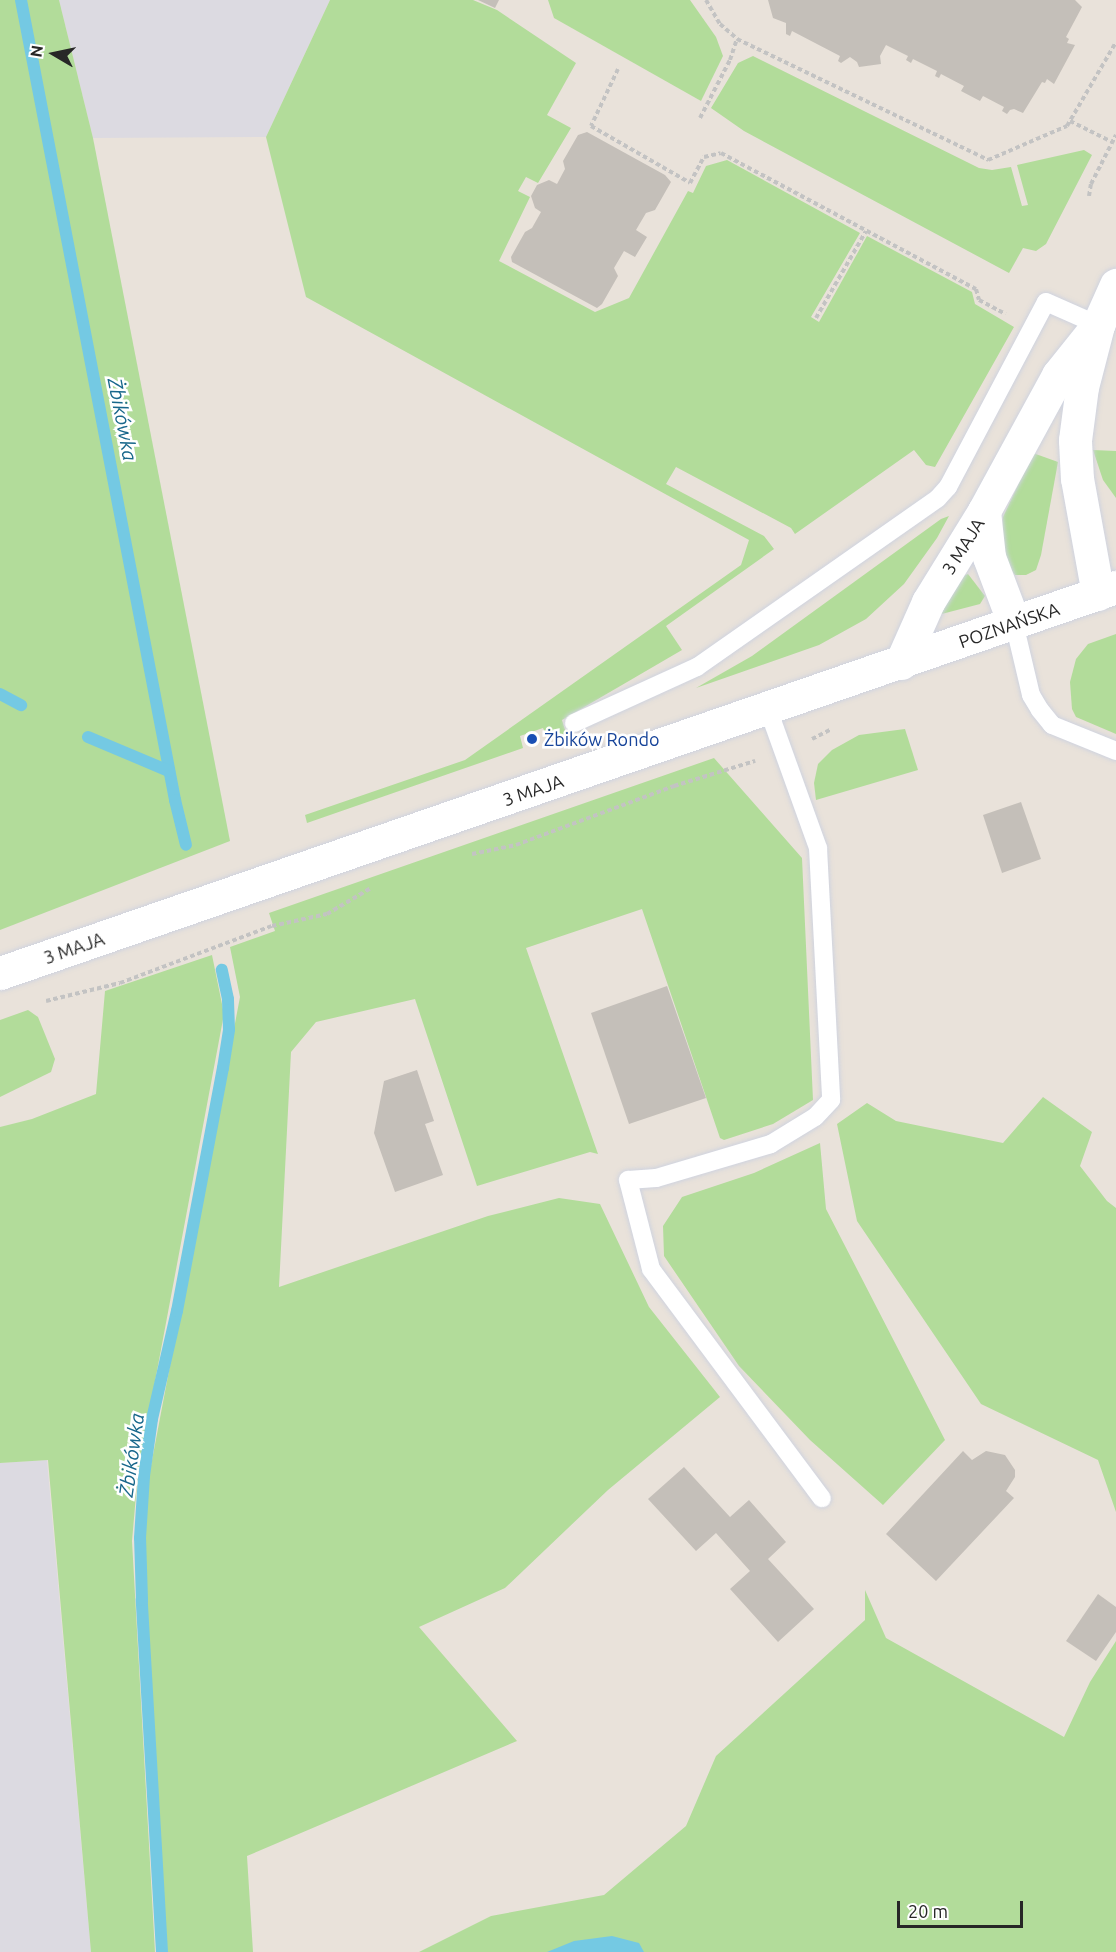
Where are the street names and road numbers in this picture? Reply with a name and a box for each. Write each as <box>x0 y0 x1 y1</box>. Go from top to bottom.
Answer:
street label: 3 MAJA <box>937 514 989 578</box>
street label: POZNAŃSKA <box>956 598 1062 652</box>
street label: 3 MAJA <box>500 770 566 810</box>
street label: 3 MAJA <box>41 928 107 968</box>

